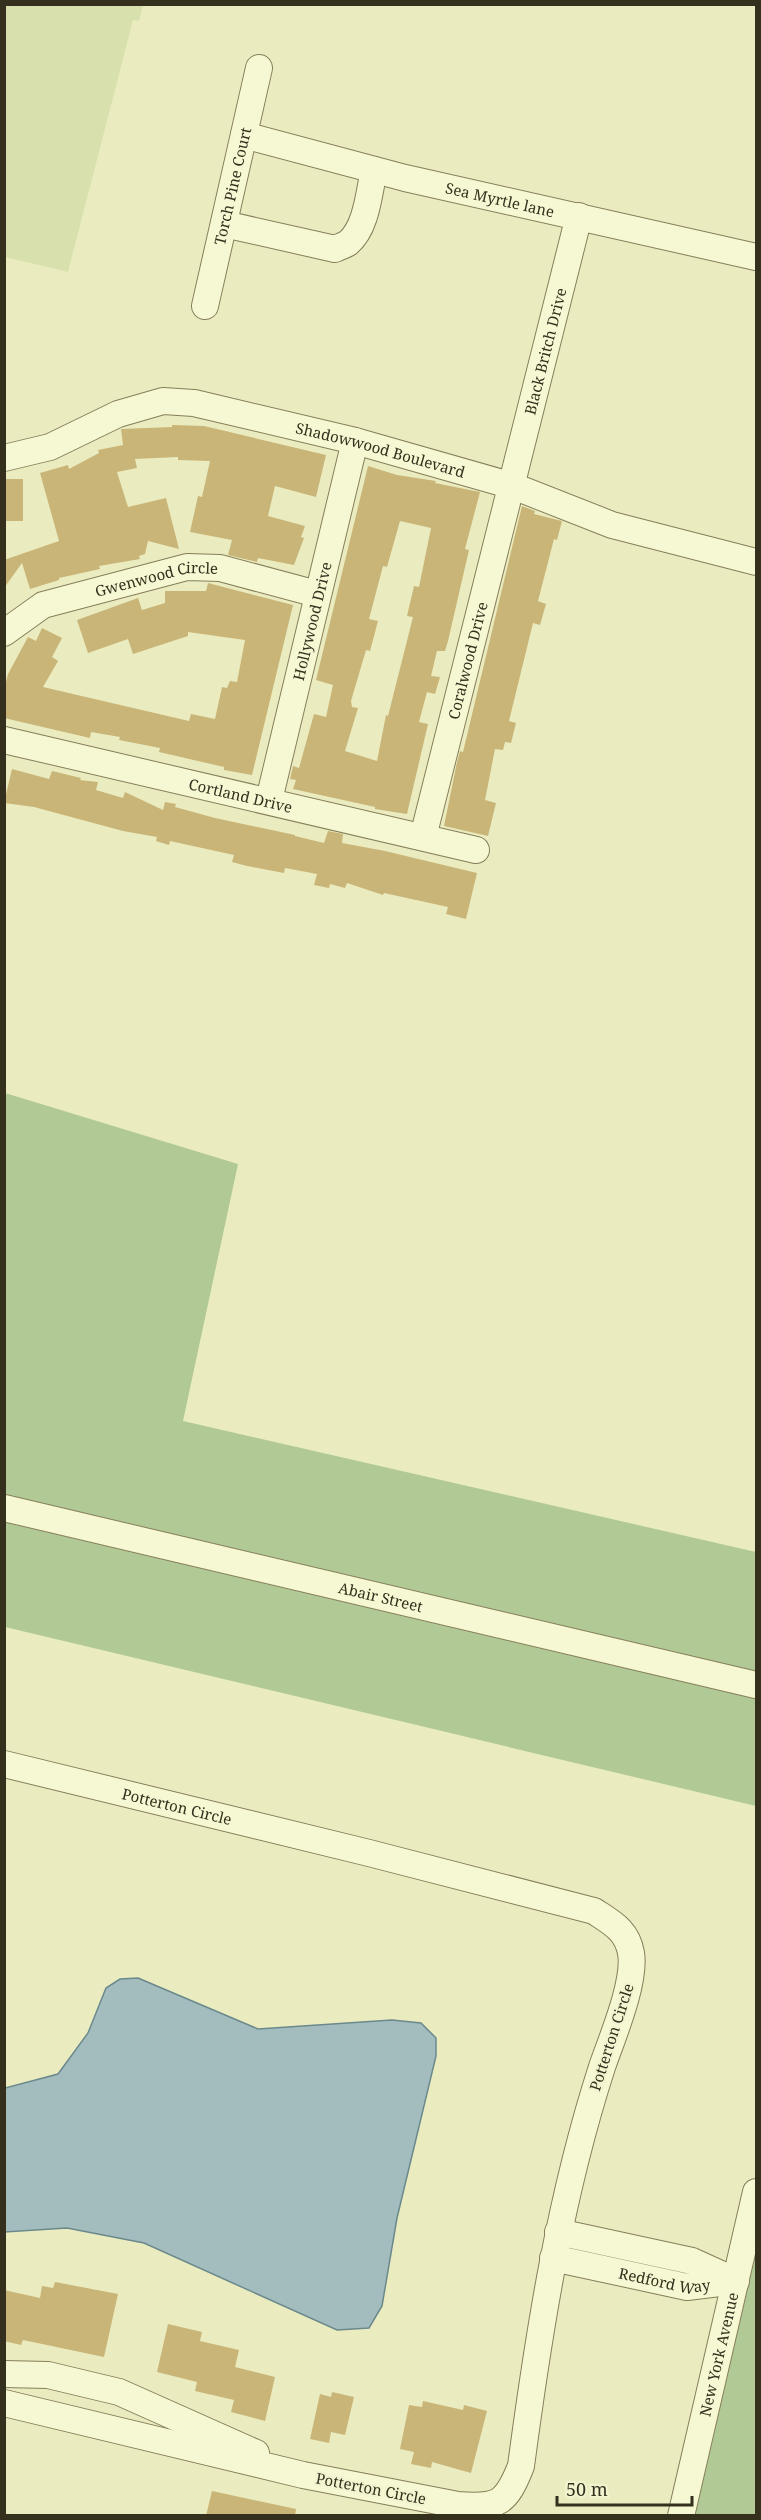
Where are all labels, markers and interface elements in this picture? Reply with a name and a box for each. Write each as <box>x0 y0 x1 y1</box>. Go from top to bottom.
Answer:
street label: Torch Pine Court <box>209 125 255 247</box>
street label: Sea Myrtle lane <box>444 177 556 221</box>
street label: Black Britch Drive <box>519 285 571 417</box>
street label: Shadowwood Boulevard <box>294 417 467 482</box>
street label: Gwenwood Circle <box>93 557 218 601</box>
street label: Hollywood Drive <box>288 560 336 682</box>
street label: Coralwood Drive <box>443 600 492 721</box>
street label: Cortland Drive <box>187 773 294 817</box>
street label: Abair Street <box>337 1577 425 1616</box>
street label: Potterton Circle <box>120 1783 234 1829</box>
street label: Potterton Circle <box>584 1981 638 2093</box>
street label: Redford Way <box>617 2263 712 2298</box>
street label: New York Avenue <box>694 2290 742 2418</box>
street label: Potterton Circle <box>314 2467 428 2509</box>
scale bar <box>557 2469 692 2507</box>
text: 50 m <box>566 2477 608 2501</box>

